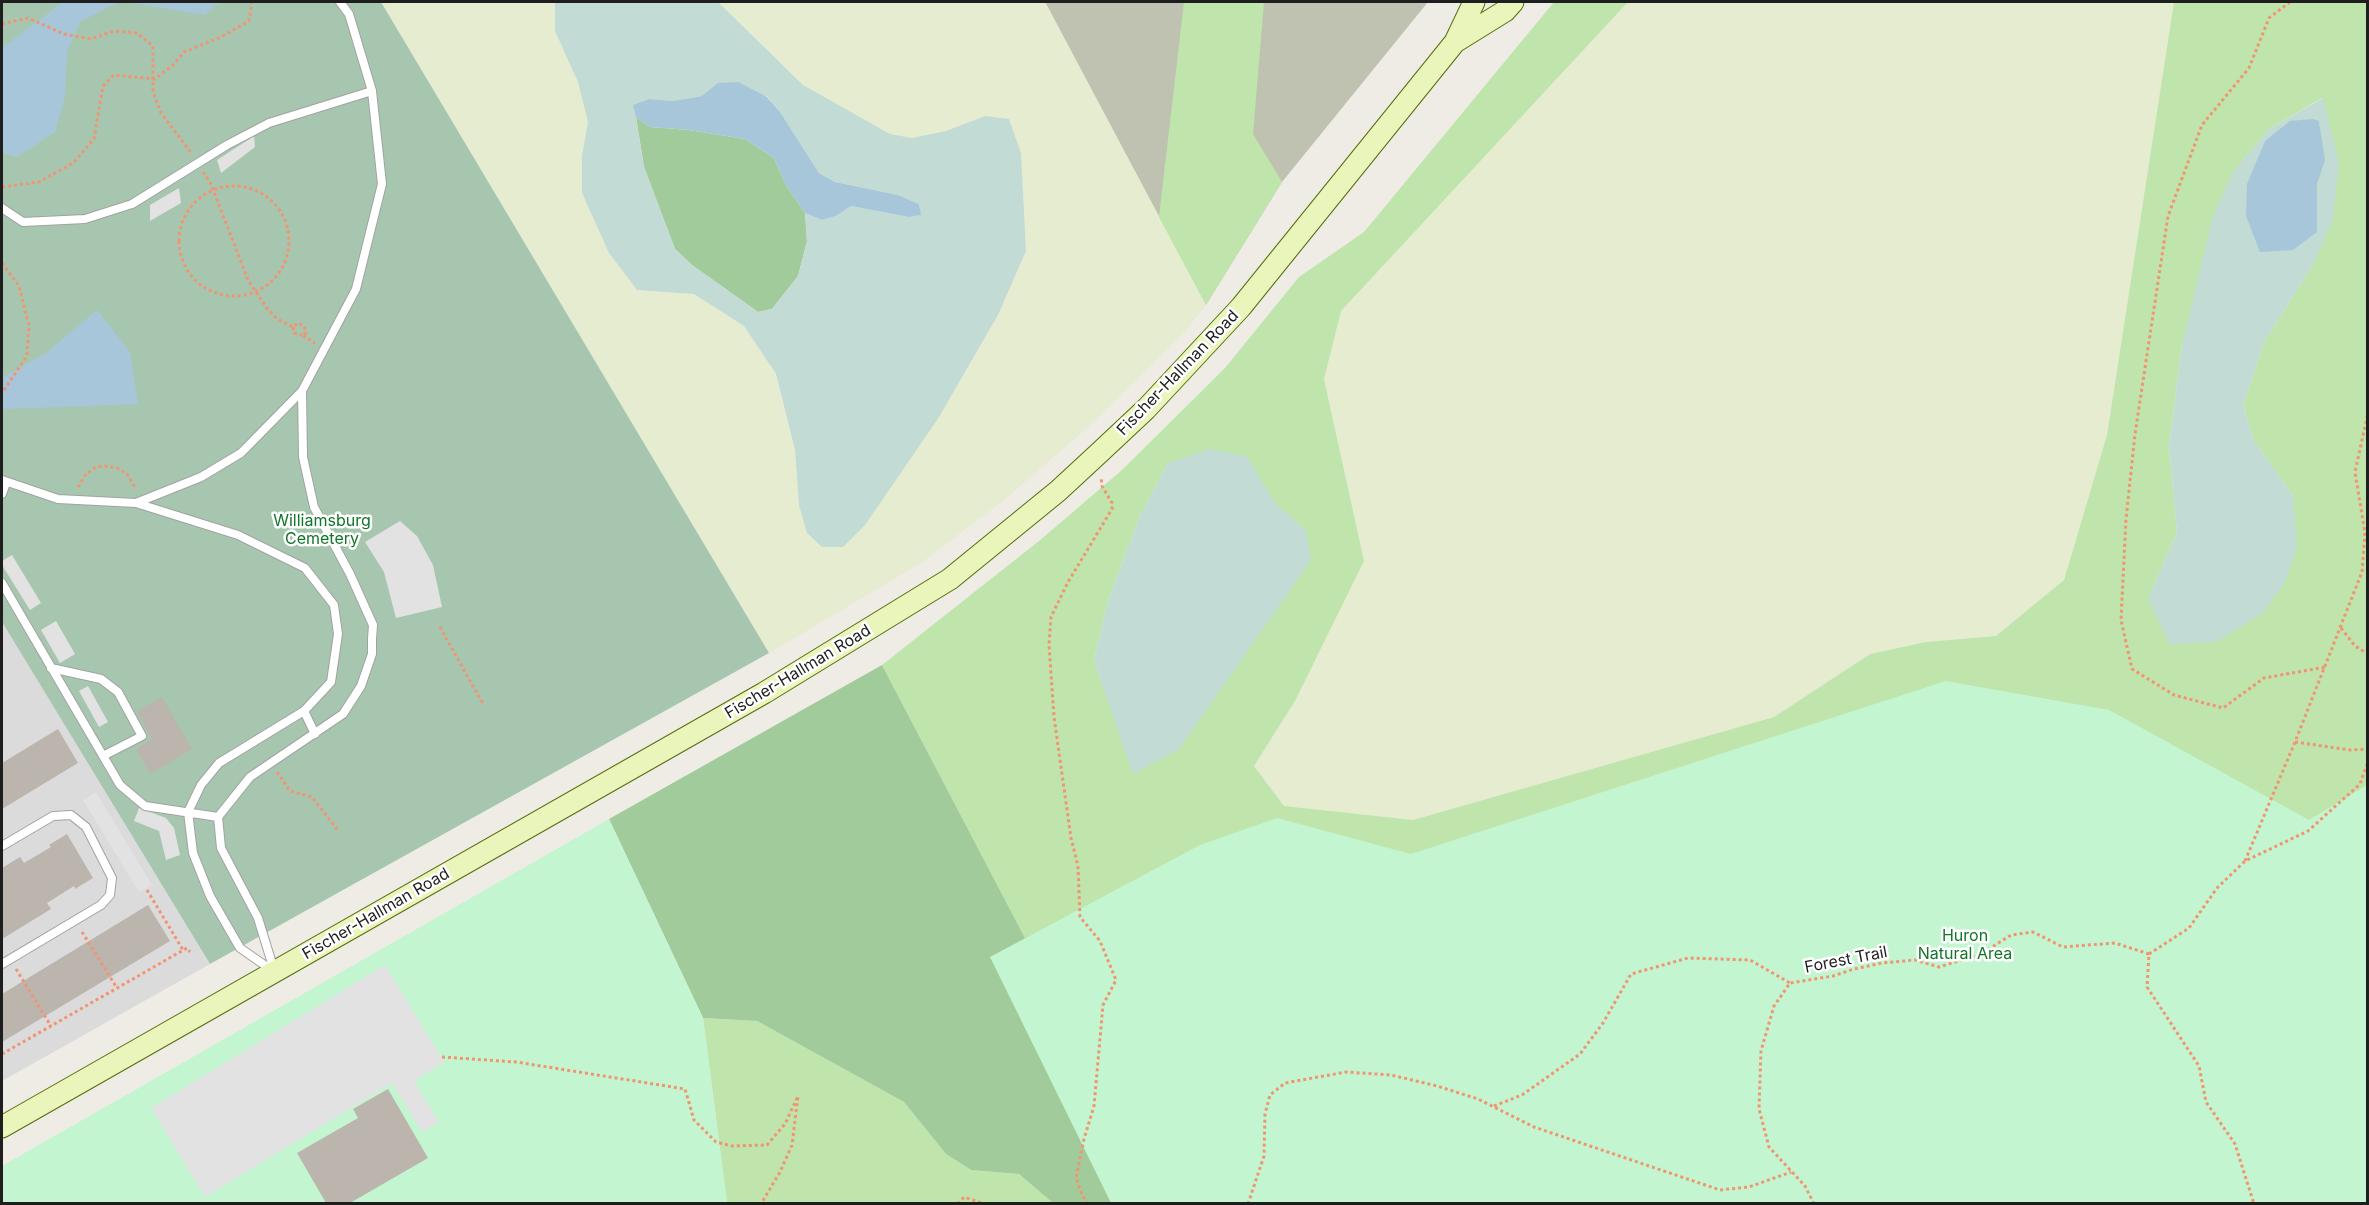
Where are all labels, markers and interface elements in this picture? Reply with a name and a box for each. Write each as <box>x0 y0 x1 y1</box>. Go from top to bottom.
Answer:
street label: Fischer-Hallman Road <box>1113 306 1243 440</box>
park label: Williamsburg Cemetery <box>273 511 371 549</box>
street label: Fischer-Hallman Road <box>722 621 874 723</box>
street label: Fischer-Hallman Road <box>299 864 453 964</box>
park label: Huron Natural Area <box>1918 926 2012 964</box>
street label: Forest Trail <box>1803 943 1889 977</box>

